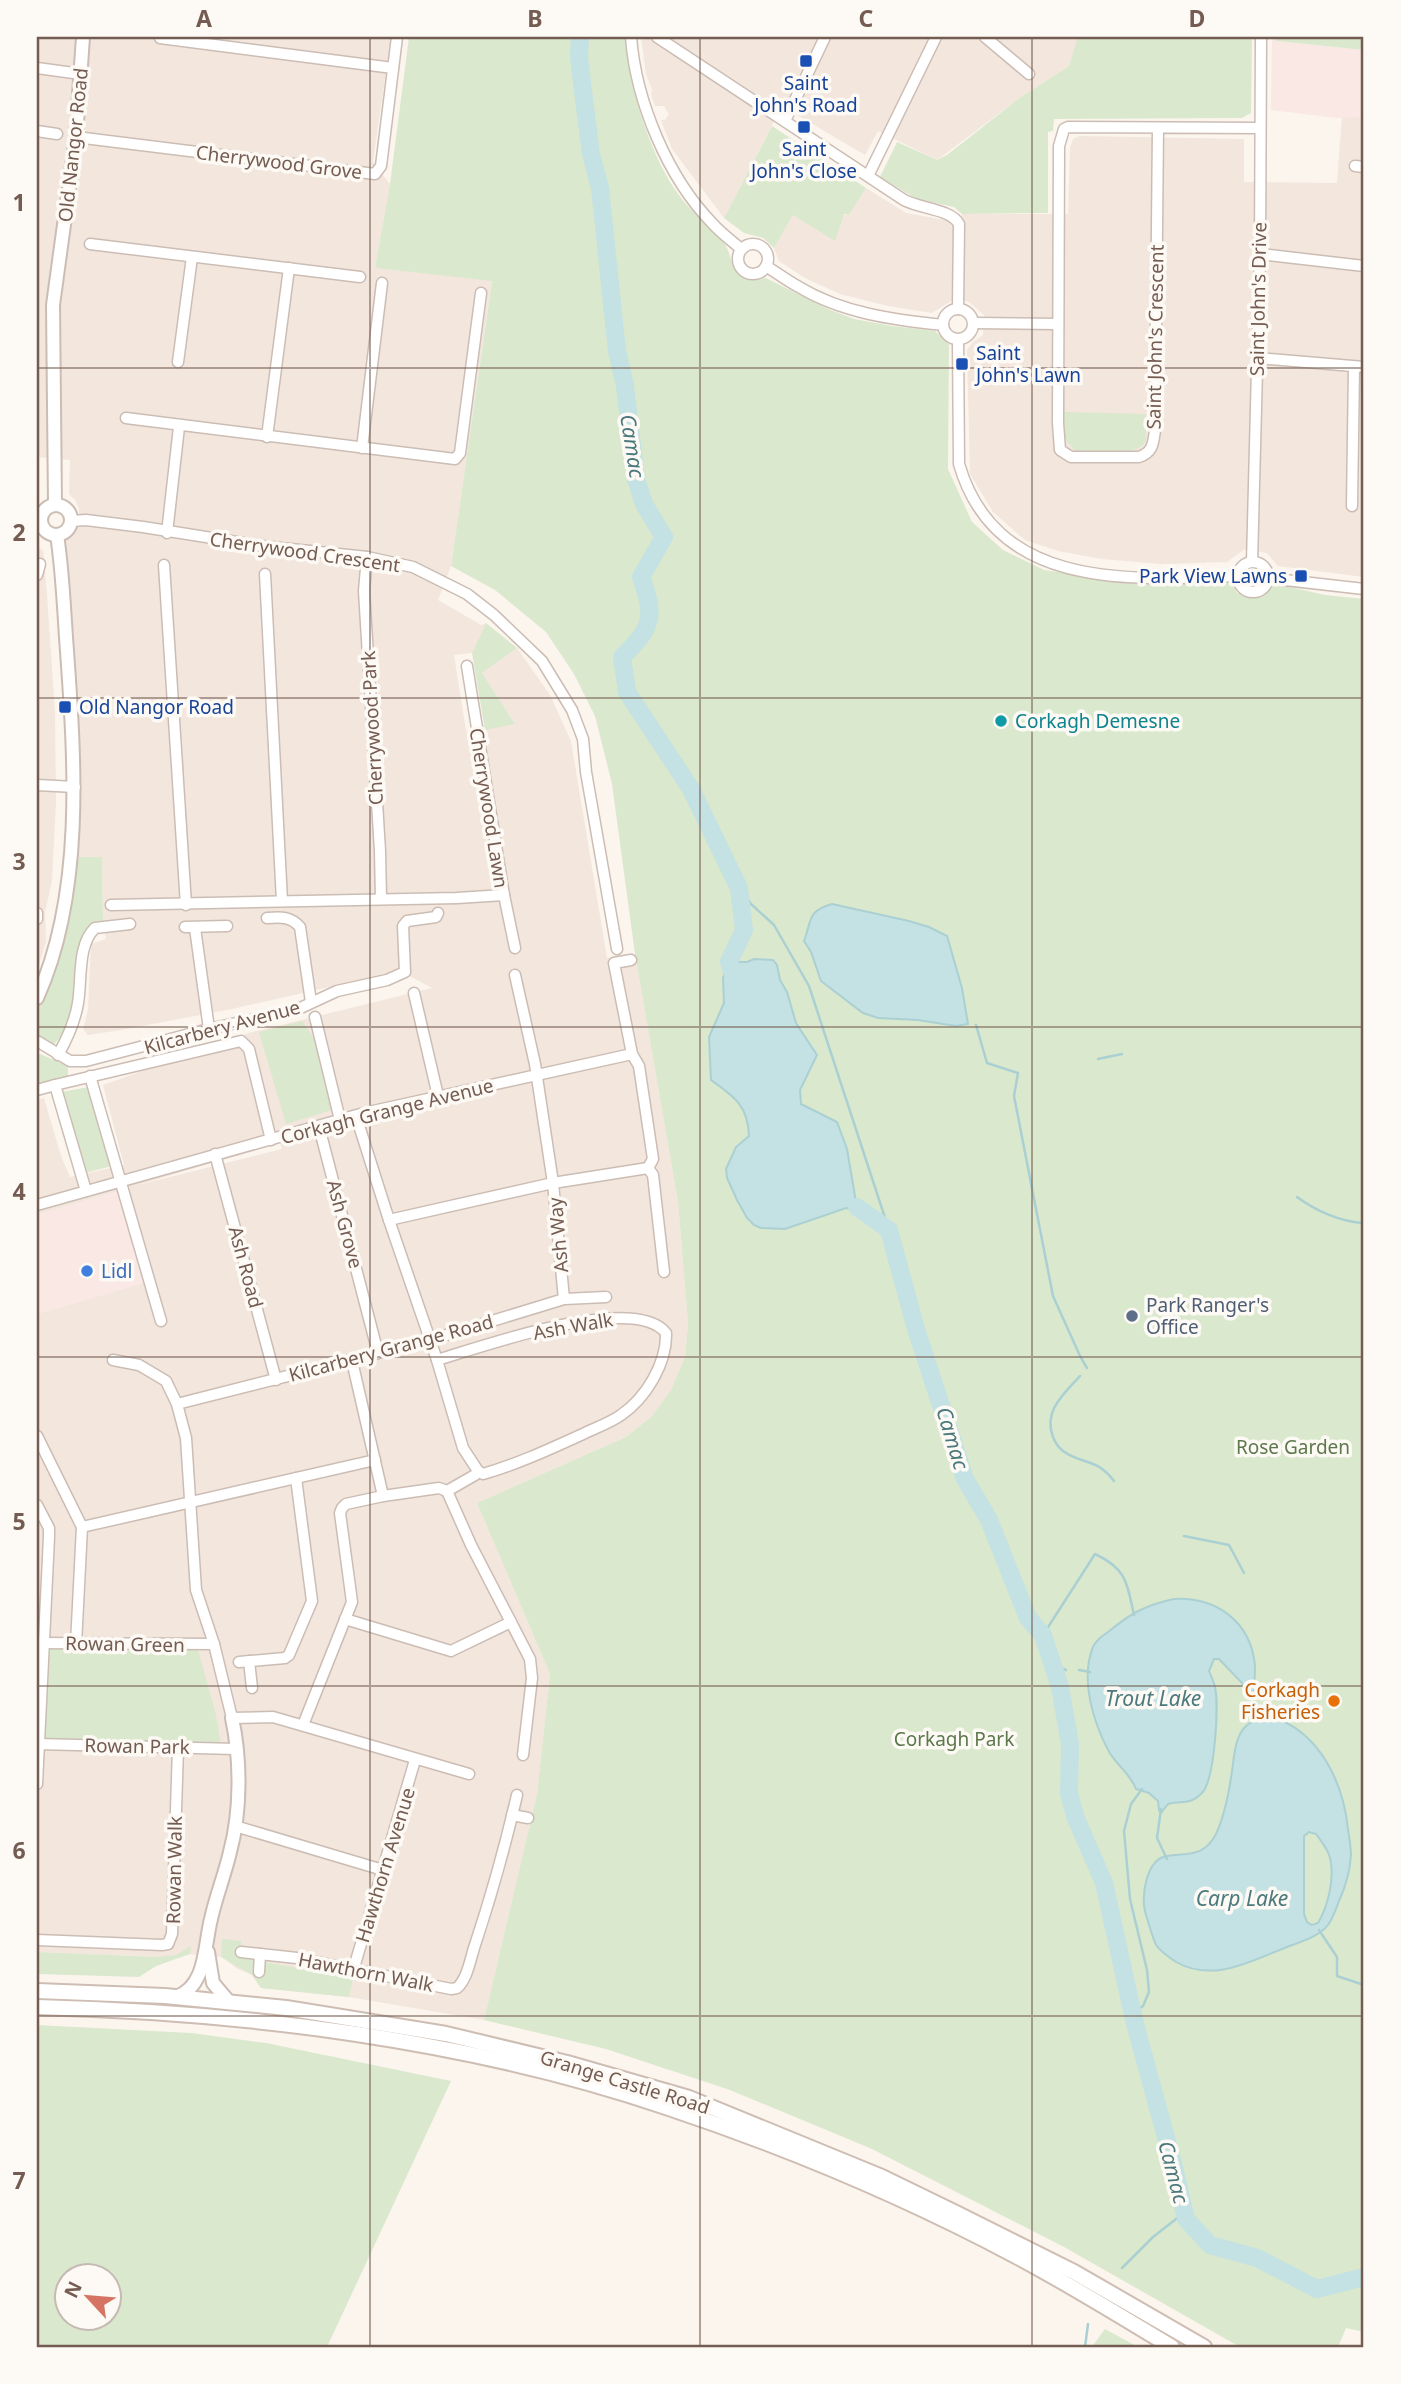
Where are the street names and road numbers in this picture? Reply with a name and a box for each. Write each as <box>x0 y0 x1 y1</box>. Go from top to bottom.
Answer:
street label: Old Nangor Road <box>52 67 94 223</box>
street label: Cherrywood Grove <box>194 139 364 185</box>
street label: Saint John's Drive <box>1244 222 1272 376</box>
street label: Saint John's Crescent <box>1140 244 1170 430</box>
street label: Cherrywood Crescent <box>208 526 402 578</box>
street label: Cherrywood Park <box>355 650 389 806</box>
street label: Cherrywood Lawn <box>464 726 514 890</box>
street label: Kilcarbery Avenue <box>141 994 303 1060</box>
street label: Corkagh Grange Avenue <box>278 1072 496 1150</box>
street label: Ash Grove <box>321 1177 369 1271</box>
street label: Ash Way <box>542 1196 574 1274</box>
street label: Ash Road <box>223 1223 269 1311</box>
street label: Ash Walk <box>531 1306 615 1346</box>
street label: Kilcarbery Grange Road <box>286 1308 496 1388</box>
street label: Rowan Green <box>65 1630 185 1658</box>
street label: Rowan Park <box>84 1732 190 1760</box>
street label: Hawthorn Avenue <box>349 1784 421 1946</box>
street label: Rowan Walk <box>160 1816 188 1924</box>
street label: Hawthorn Walk <box>296 1946 436 1998</box>
street label: Grange Castle Road <box>537 2044 713 2120</box>

